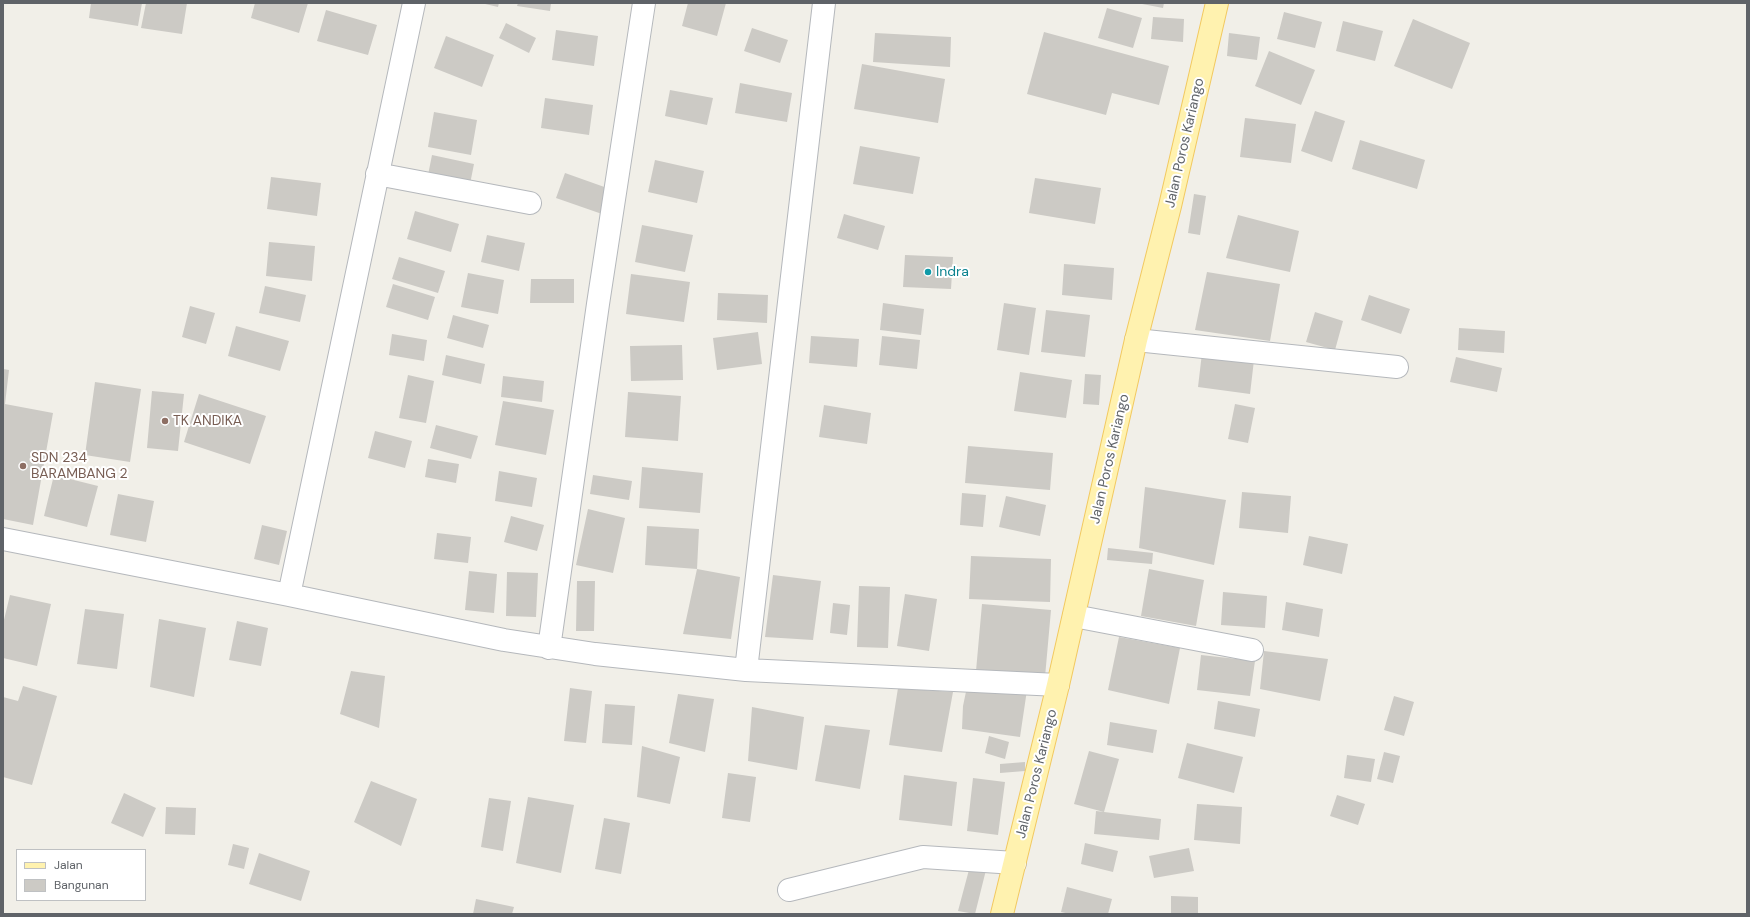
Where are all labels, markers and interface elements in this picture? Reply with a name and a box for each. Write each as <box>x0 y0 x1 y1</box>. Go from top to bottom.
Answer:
street label: Jalan Poros Kariango <box>1162 76 1208 210</box>
place label: Indra <box>936 264 969 280</box>
marker: Indra <box>923 267 933 277</box>
street label: Jalan Poros Kariango <box>1087 392 1133 526</box>
place label: TK ANDIKA <box>173 413 242 429</box>
marker: TK ANDIKA <box>160 416 170 426</box>
place label: SDN 234 BARAMBANG 2 <box>31 450 128 482</box>
marker: SDN 234 BARAMBANG 2 <box>18 461 28 471</box>
street label: Jalan Poros Kariango <box>1013 708 1061 840</box>
legend <box>16 849 146 901</box>
text: Jalan <box>54 857 83 873</box>
text: Bangunan <box>54 877 109 893</box>

